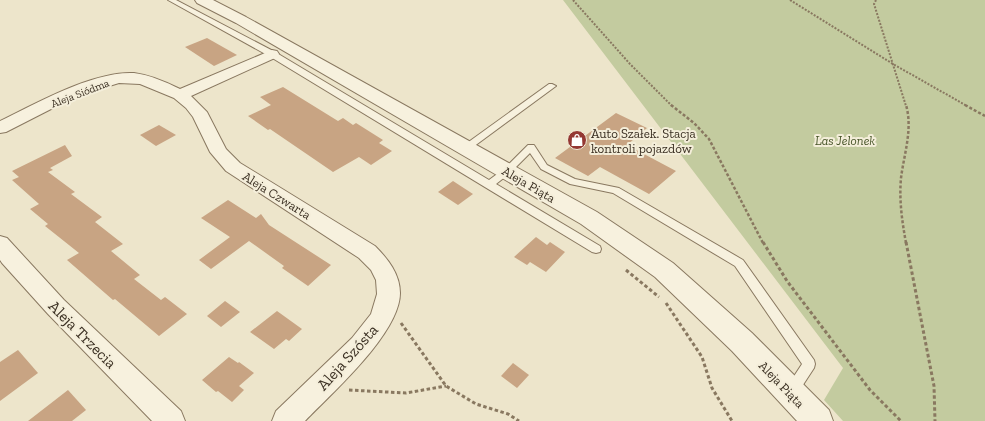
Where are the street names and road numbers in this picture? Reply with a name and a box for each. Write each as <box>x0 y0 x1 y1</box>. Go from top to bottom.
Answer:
street label: Aleja Siódma <box>49 76 112 111</box>
street label: Aleja Piąta <box>499 163 559 207</box>
street label: Aleja Czwarta <box>239 168 314 224</box>
street label: Aleja Trzecia <box>45 296 121 372</box>
street label: Aleja Szósta <box>313 320 382 394</box>
street label: Aleja Piąta <box>755 358 808 412</box>

